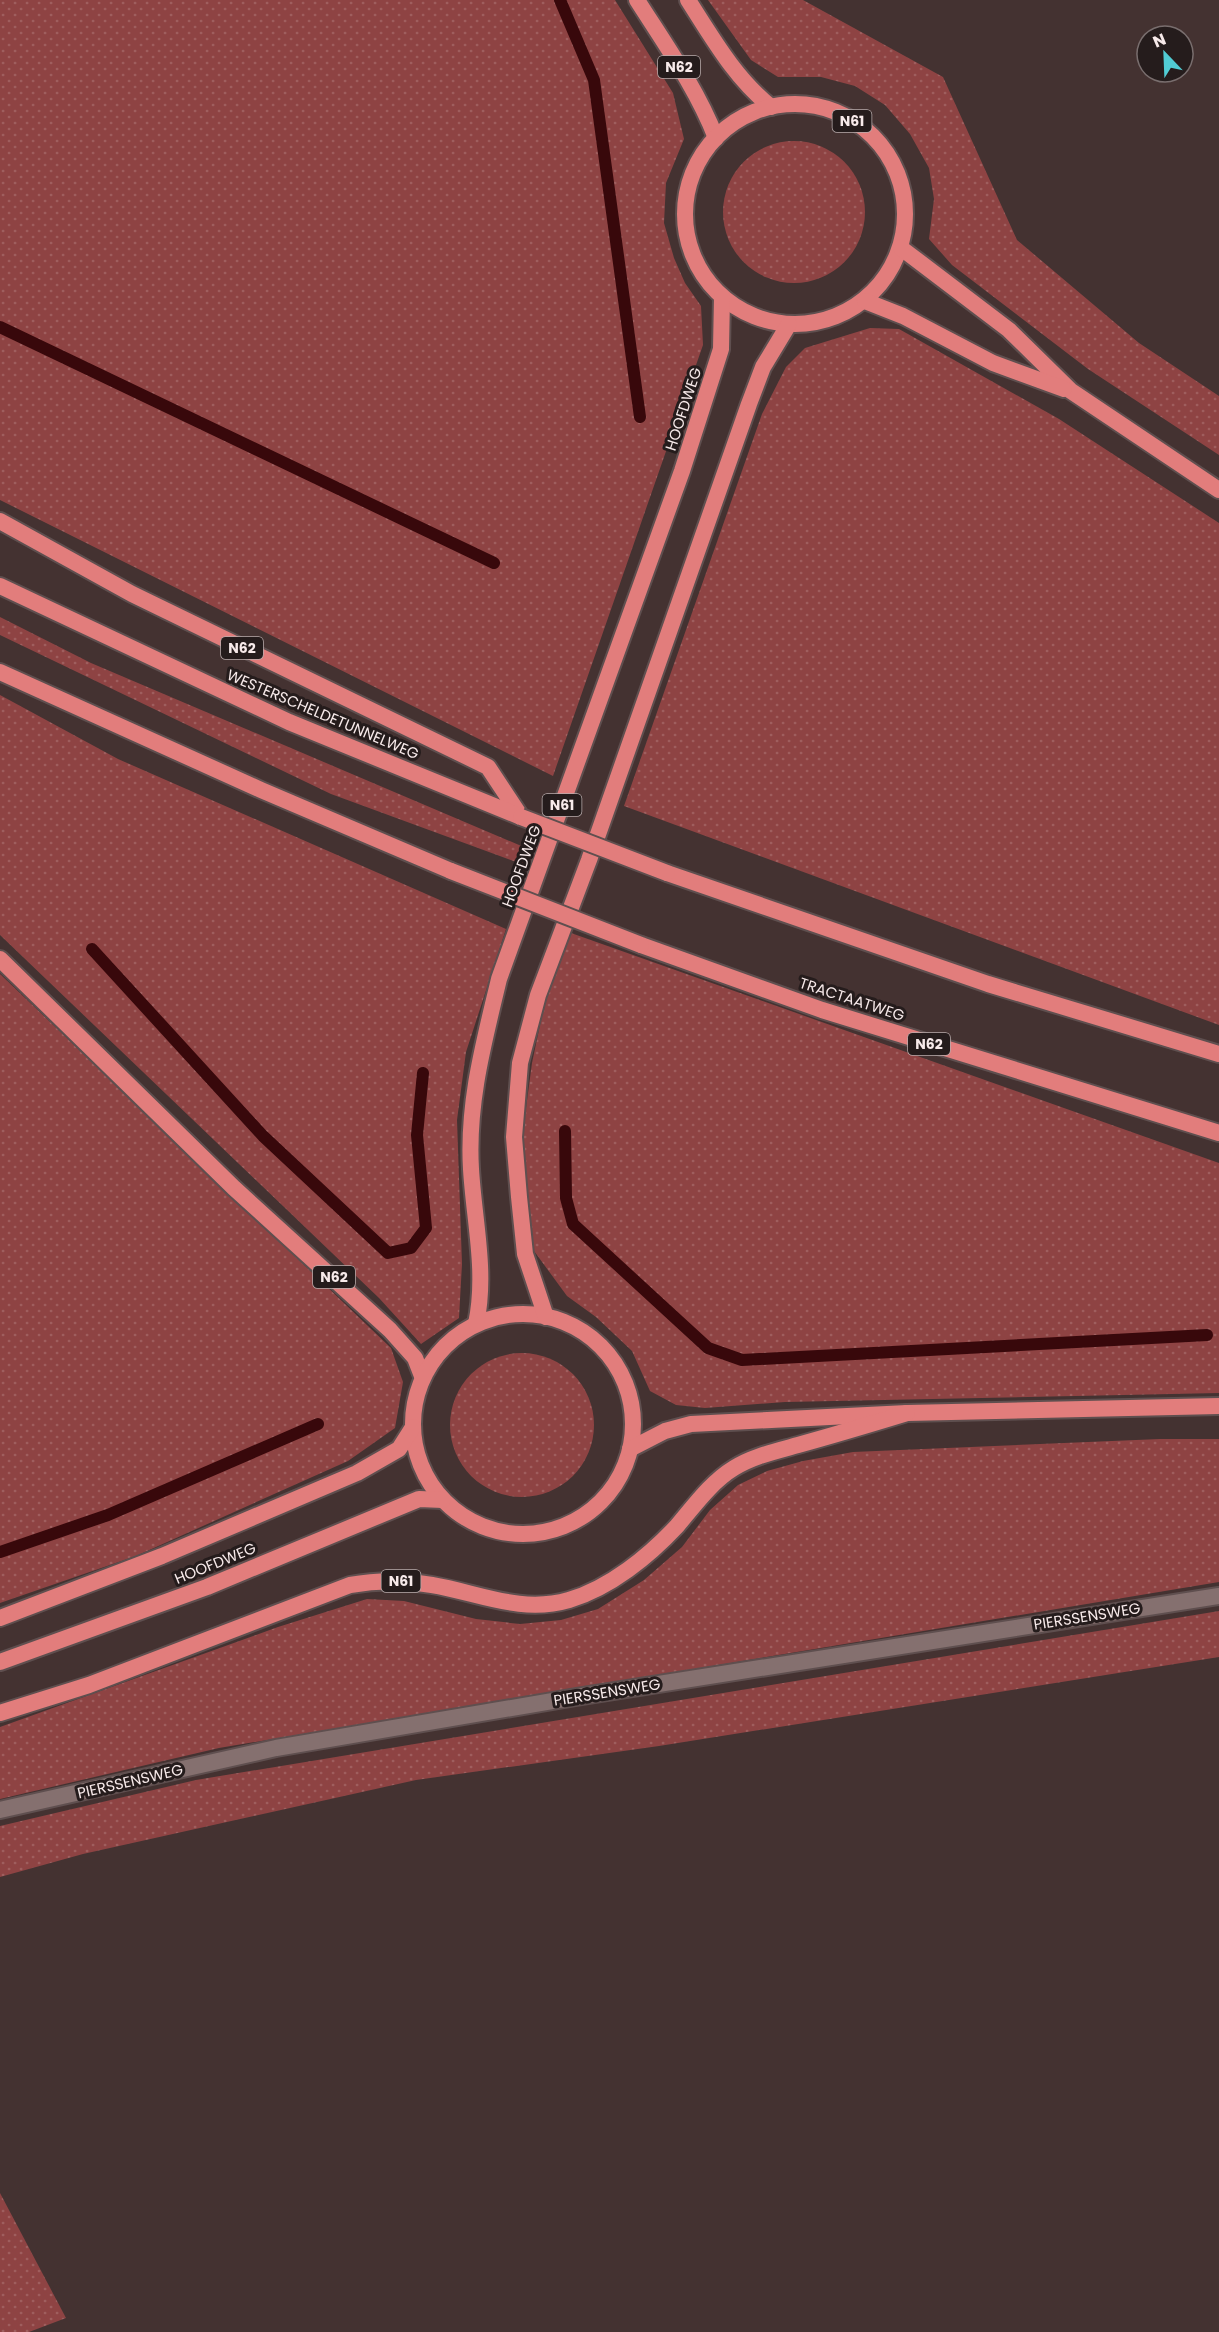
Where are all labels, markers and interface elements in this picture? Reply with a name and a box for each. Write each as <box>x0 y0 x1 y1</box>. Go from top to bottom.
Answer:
north arrow <box>1135 24 1195 84</box>
text: N <box>1149 28 1169 54</box>
road number: N62 <box>658 56 700 78</box>
road number: N61 <box>832 110 872 132</box>
street label: HOOFDWEG <box>660 364 706 453</box>
road number: N62 <box>221 637 263 659</box>
street label: WESTERSCHELDETUNNELWEG <box>224 664 423 764</box>
road number: N61 <box>542 794 582 816</box>
street label: HOOFDWEG <box>496 822 546 910</box>
street label: TRACTAATWEG <box>797 972 908 1026</box>
road number: N62 <box>908 1033 950 1055</box>
road number: N62 <box>313 1266 355 1288</box>
street label: HOOFDWEG <box>171 1537 259 1589</box>
road number: N61 <box>382 1570 420 1592</box>
street label: PIERSSENSWEG <box>1032 1597 1142 1635</box>
street label: PIERSSENSWEG <box>552 1673 662 1711</box>
street label: PIERSSENSWEG <box>75 1759 185 1803</box>

